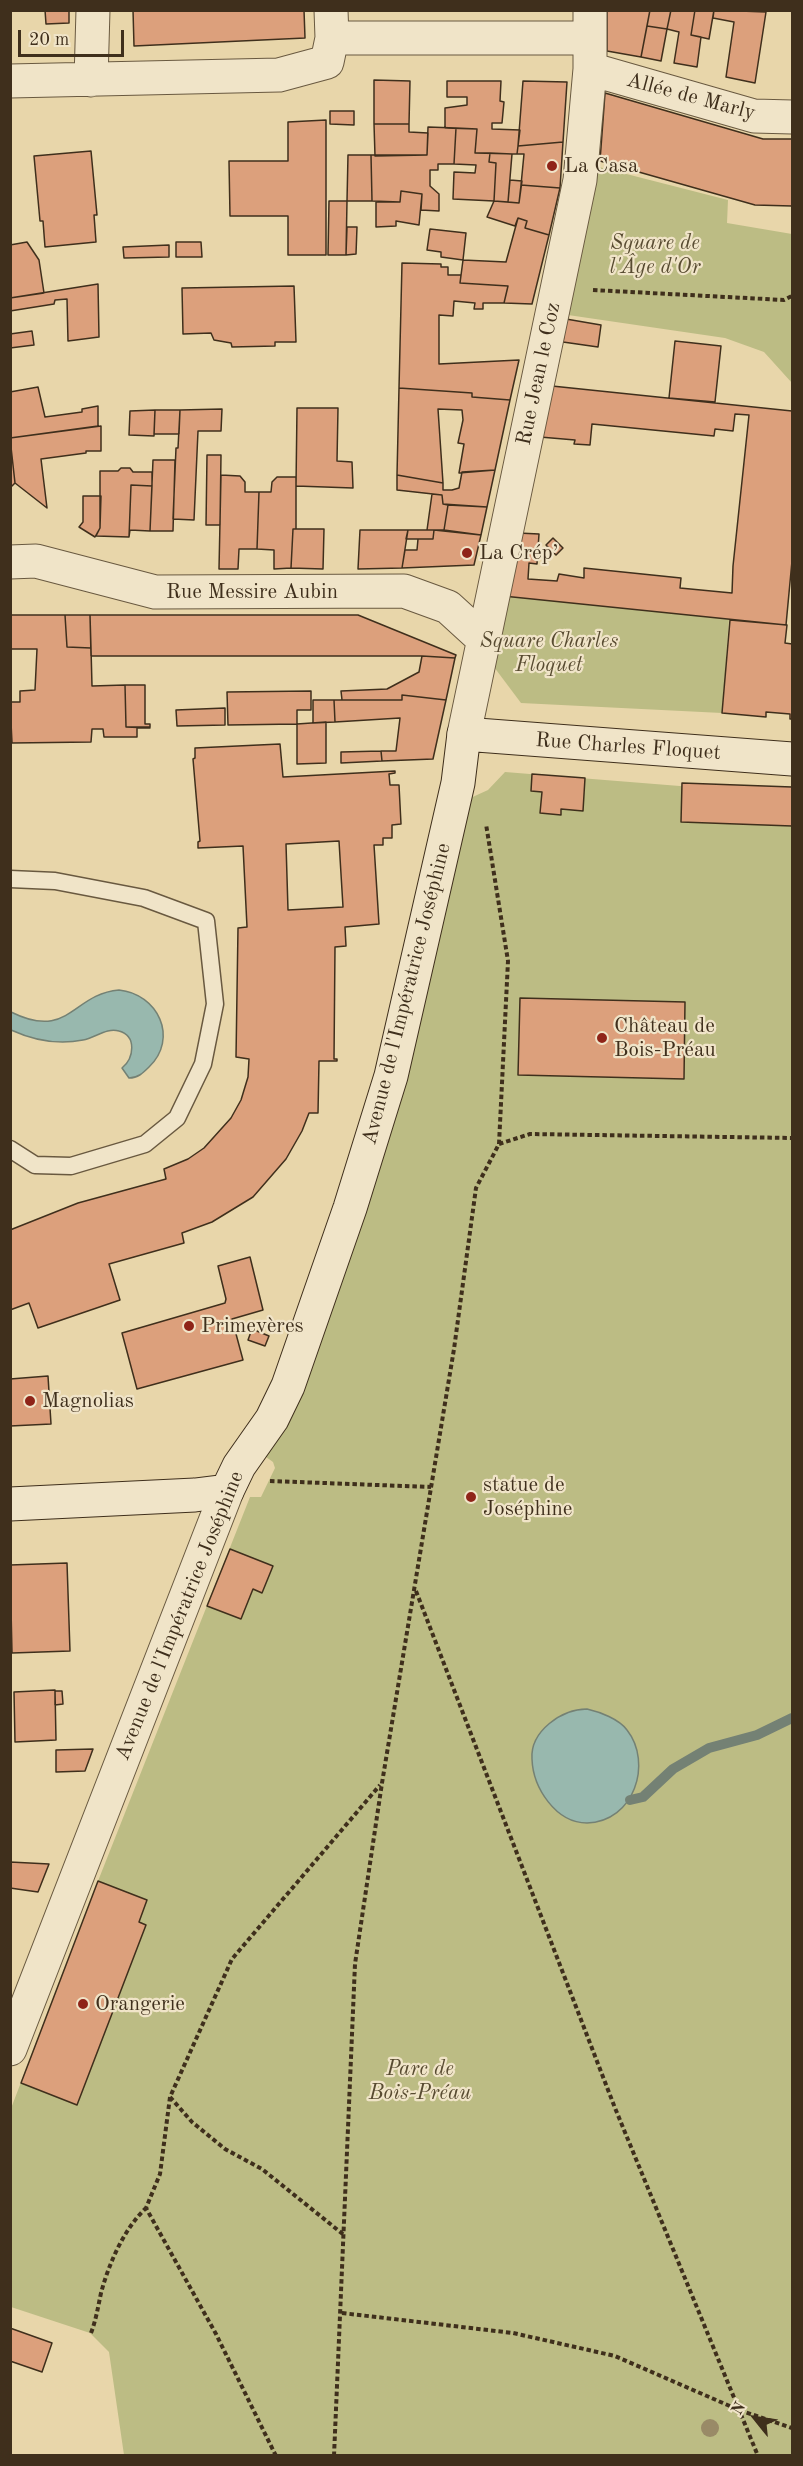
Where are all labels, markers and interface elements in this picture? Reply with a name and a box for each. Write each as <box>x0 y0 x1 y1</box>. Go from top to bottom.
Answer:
scale bar <box>21 18 128 56</box>
text: 20 m <box>29 31 69 49</box>
street label: Allée de Marly <box>624 68 758 126</box>
place label: La Casa <box>564 153 638 179</box>
marker: La Casa <box>545 159 559 173</box>
park label: Square de l'Âge d'Or <box>609 230 701 280</box>
street label: Rue Jean le Coz <box>512 300 566 448</box>
place label: La Crép’ <box>479 540 558 566</box>
marker: La Crép’ <box>460 546 474 560</box>
street label: Rue Messire Aubin <box>166 579 338 605</box>
park label: Square Charles Floquet <box>480 628 618 678</box>
street label: Rue Charles Floquet <box>535 728 721 766</box>
street label: Avenue de l'Impératrice Joséphine <box>357 841 457 1147</box>
place label: Château de Bois-Préau <box>614 1013 716 1063</box>
marker: Château de Bois-Préau <box>595 1031 609 1045</box>
place label: Primevères <box>201 1313 304 1339</box>
marker: Primevères <box>182 1319 196 1333</box>
place label: Magnolias <box>42 1388 134 1414</box>
marker: Magnolias <box>23 1394 37 1408</box>
street label: Avenue de l'Impératrice Joséphine <box>110 1468 250 1764</box>
place label: statue de Joséphine <box>483 1472 573 1522</box>
marker: statue de Joséphine <box>464 1490 478 1504</box>
place label: Orangerie <box>95 1991 185 2017</box>
marker: Orangerie <box>76 1997 90 2011</box>
park label: Parc de Bois-Préau <box>369 2056 471 2106</box>
north arrow <box>725 2388 785 2448</box>
text: N <box>729 2400 749 2418</box>

